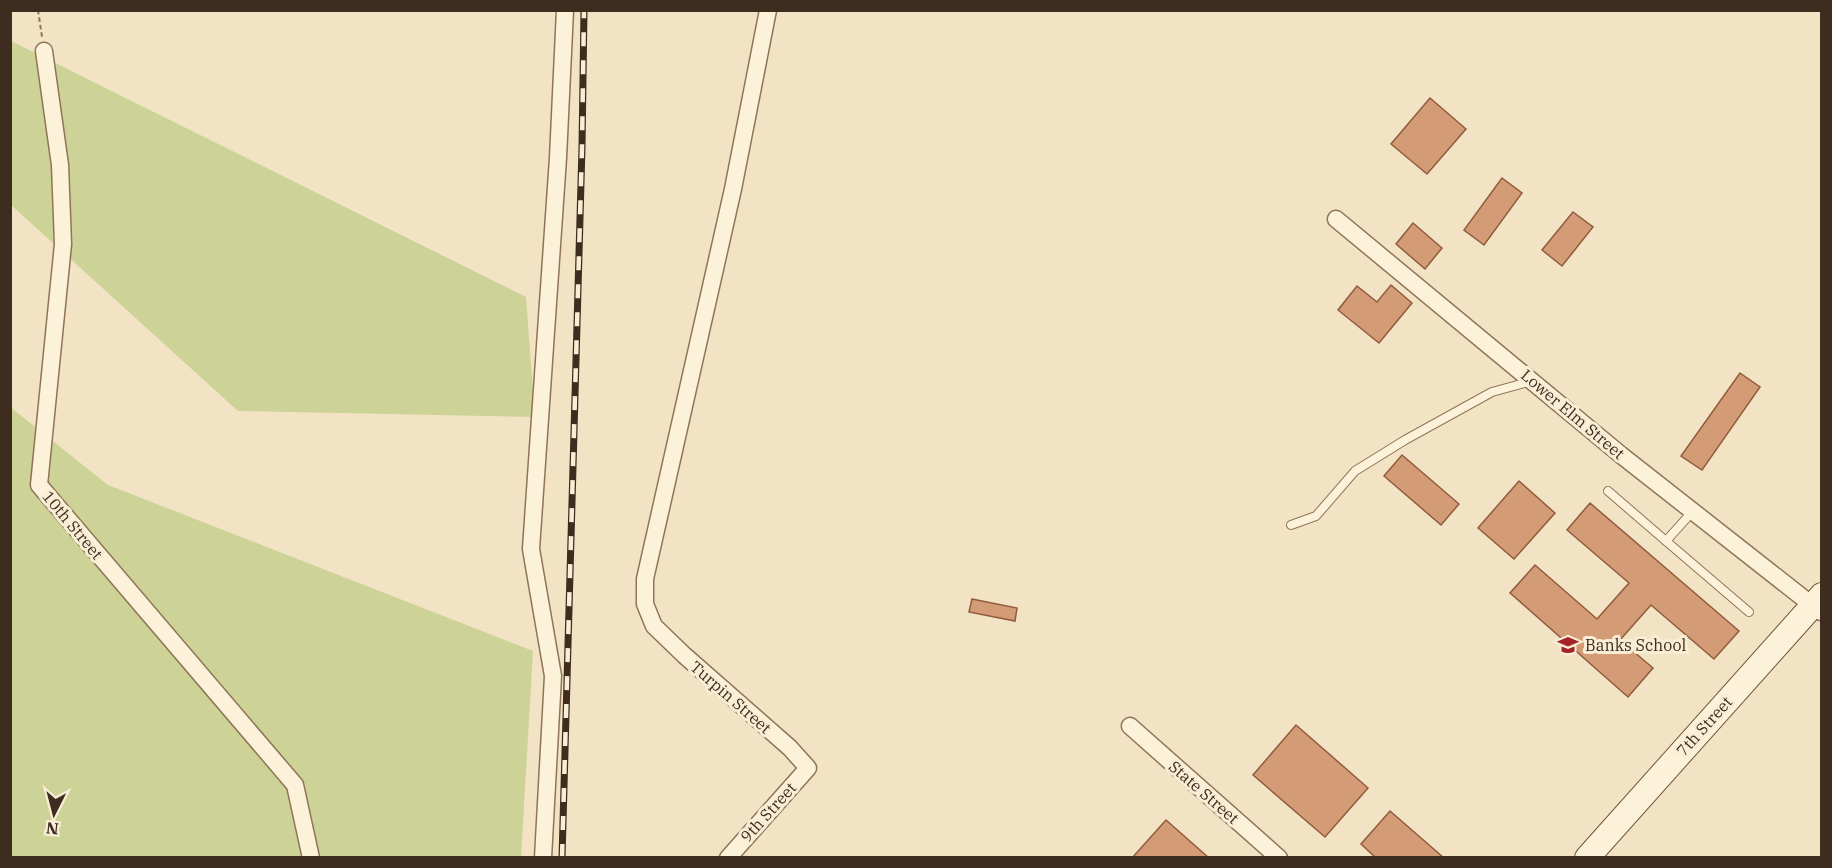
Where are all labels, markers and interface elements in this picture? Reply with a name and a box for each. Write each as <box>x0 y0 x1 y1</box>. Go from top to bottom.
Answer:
street label: Lower Elm Street <box>1517 365 1629 463</box>
street label: 10th Street <box>39 487 108 564</box>
school or university icon: Banks School <box>1556 633 1580 657</box>
place label: Banks School <box>1585 635 1686 655</box>
street label: Turpin Street <box>686 656 776 738</box>
street label: 7th Street <box>1672 692 1736 760</box>
street label: State Street <box>1165 756 1243 828</box>
street label: 9th Street <box>736 778 800 846</box>
north arrow <box>24 784 84 844</box>
text: N <box>45 818 60 840</box>

